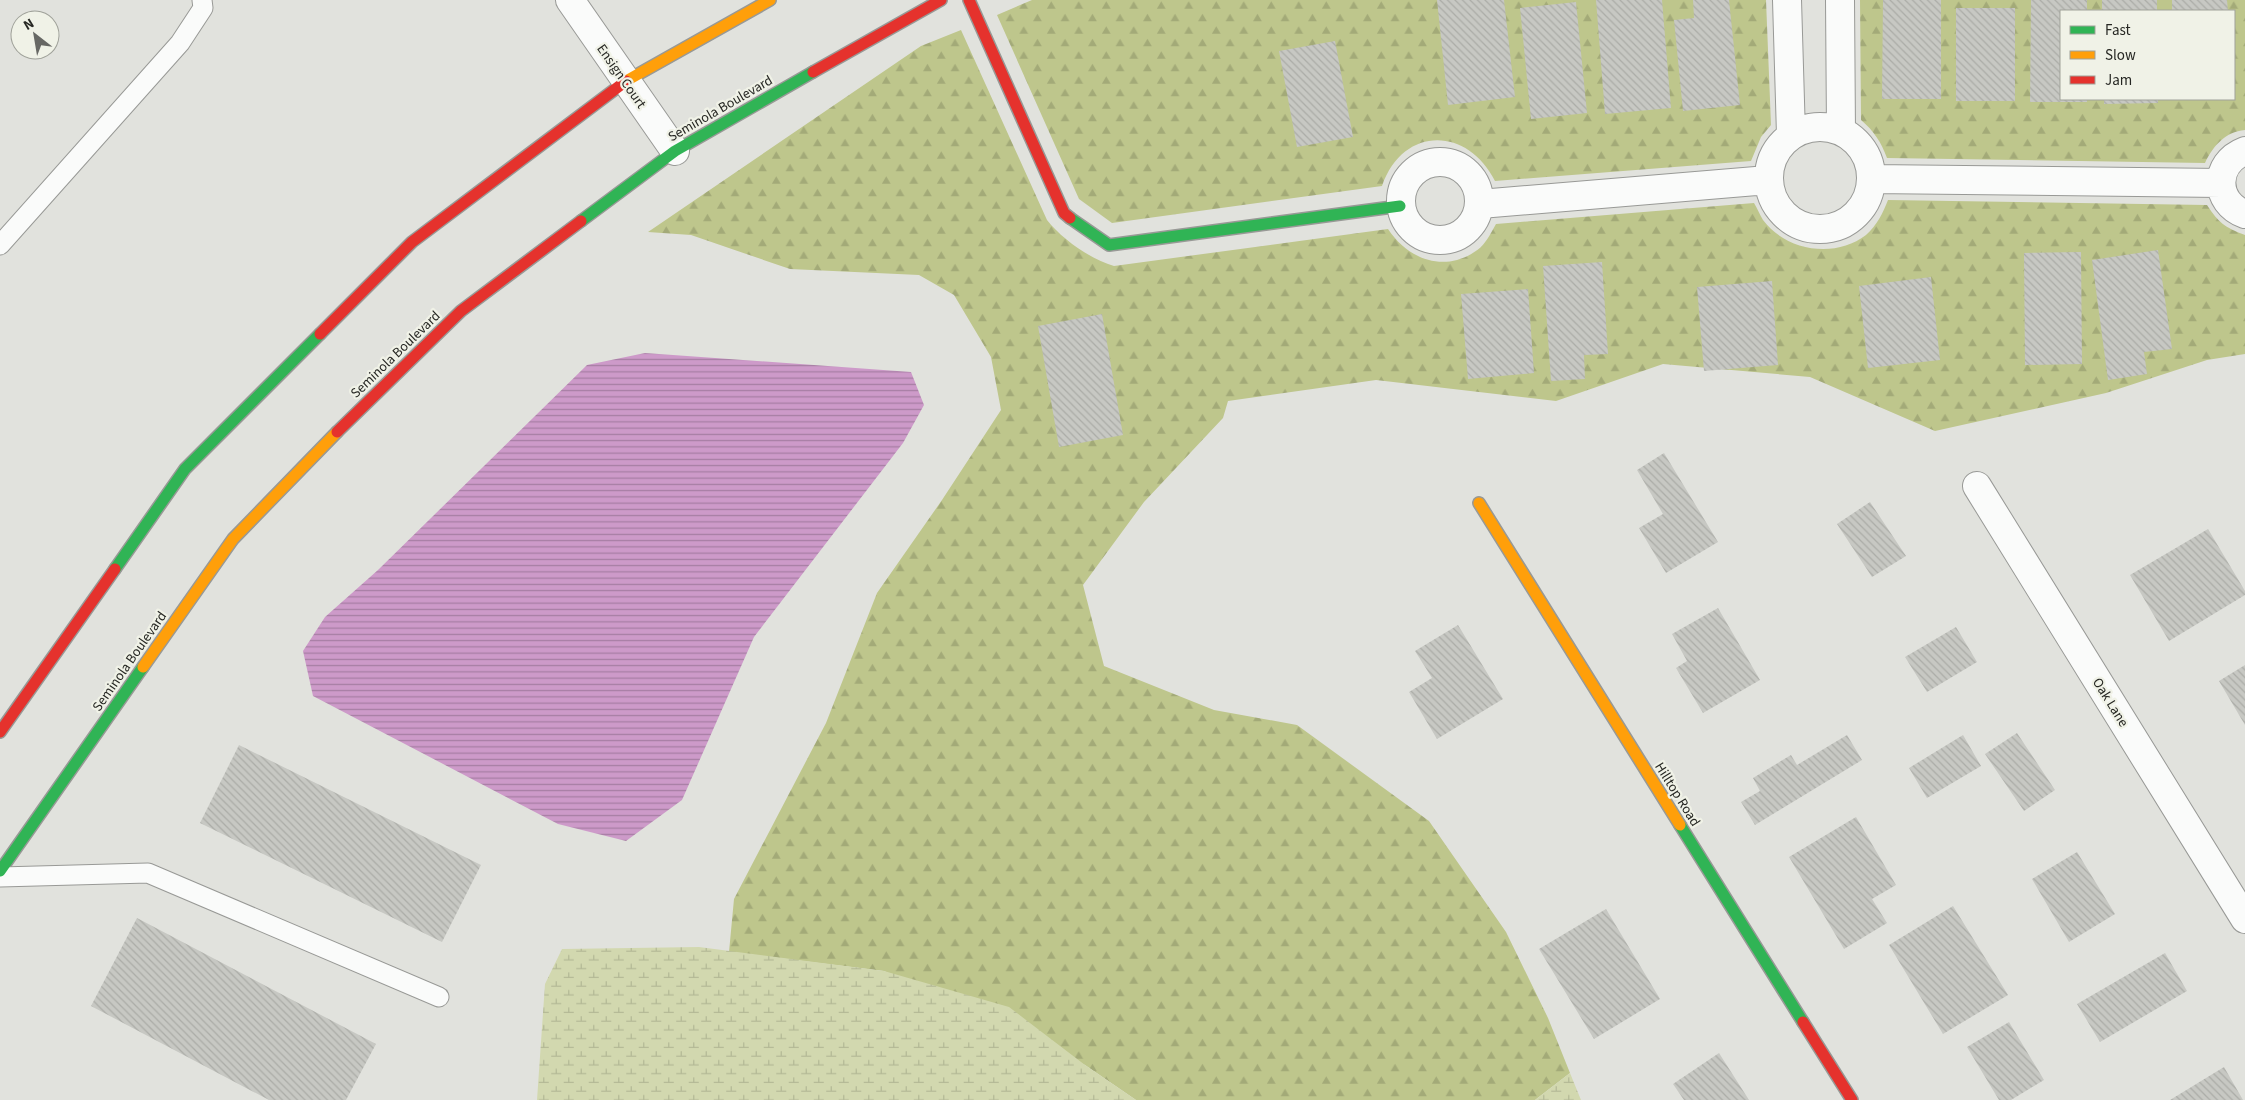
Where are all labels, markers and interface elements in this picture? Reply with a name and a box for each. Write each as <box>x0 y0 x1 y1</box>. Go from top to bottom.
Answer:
north arrow <box>10 10 60 60</box>
legend <box>2060 10 2235 100</box>
text: N <box>20 14 38 36</box>
text: Fast <box>2105 20 2131 41</box>
street label: Ensign Court <box>592 40 651 113</box>
text: Slow <box>2105 45 2136 66</box>
text: Jam <box>2105 70 2132 91</box>
street label: Seminola Boulevard <box>664 71 777 147</box>
street label: Seminola Boulevard <box>346 307 445 403</box>
street label: Seminola Boulevard <box>88 608 172 716</box>
street label: Oak Lane <box>2087 674 2133 731</box>
street label: Hilltop Road <box>1649 759 1705 831</box>

